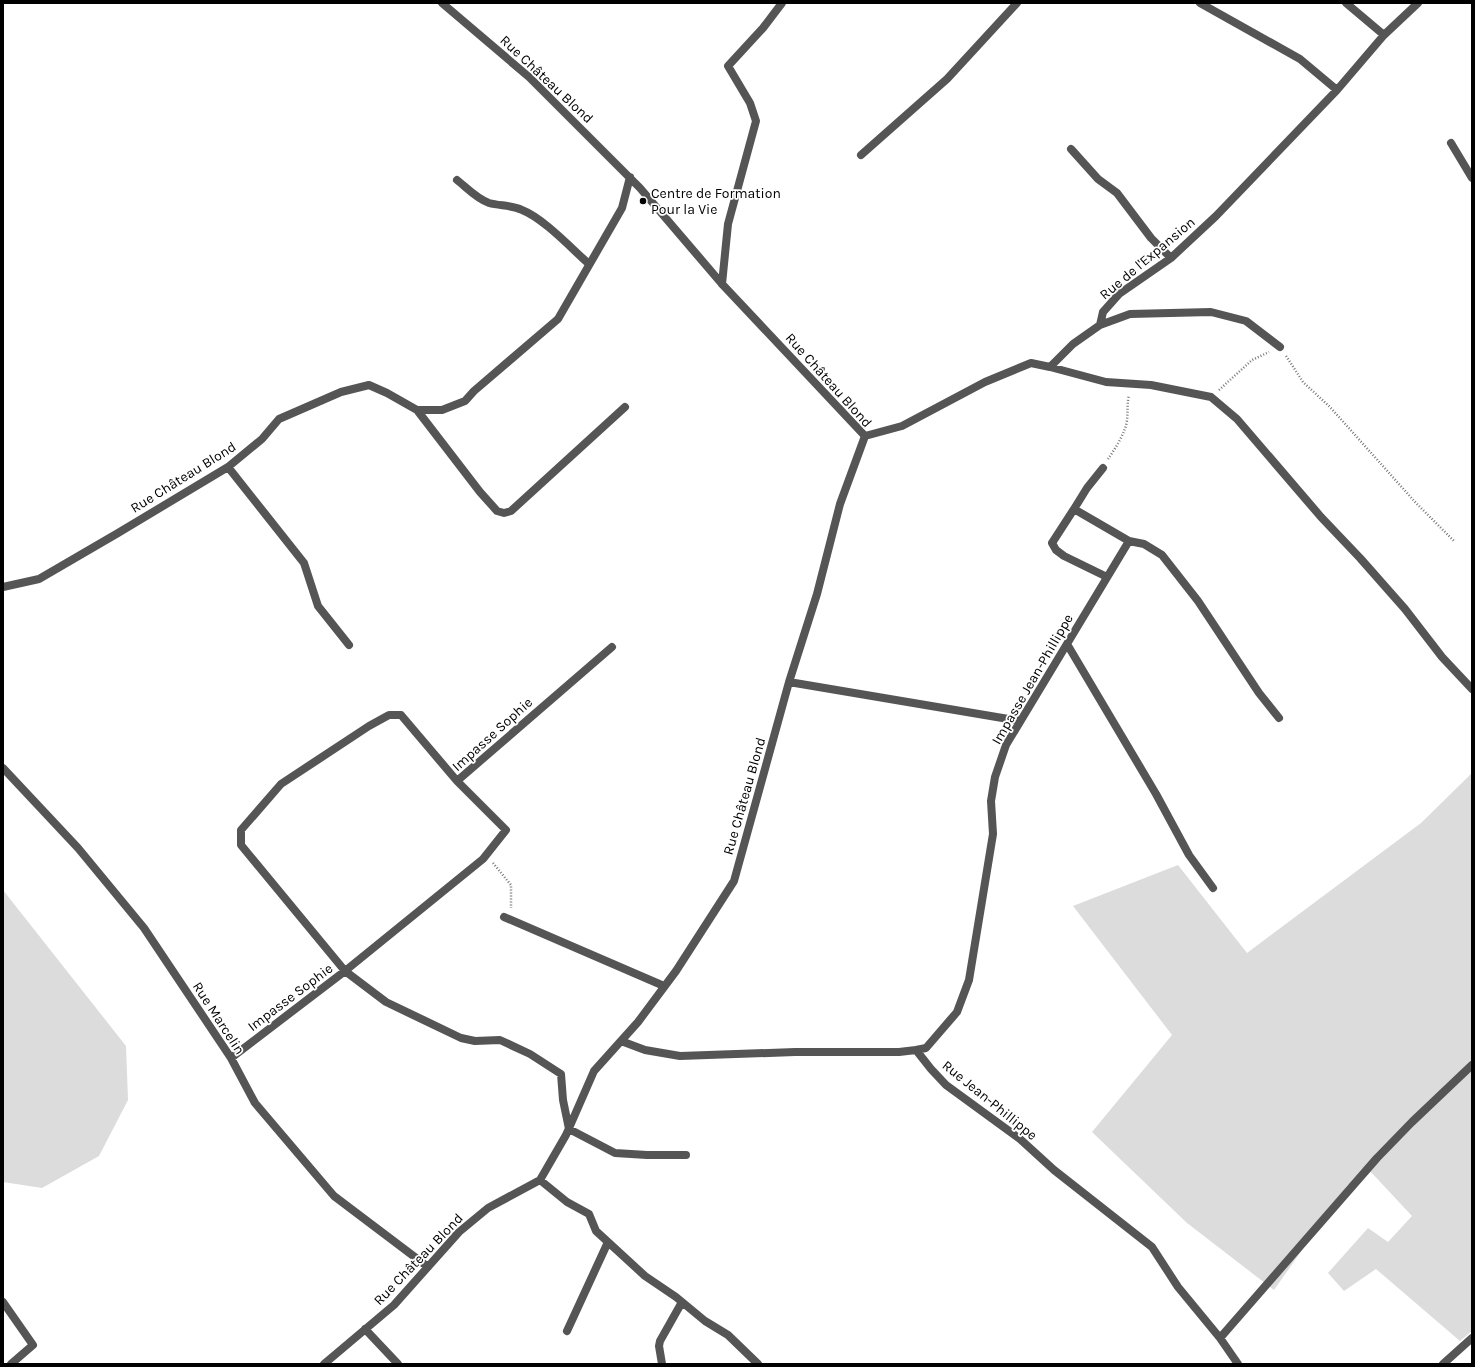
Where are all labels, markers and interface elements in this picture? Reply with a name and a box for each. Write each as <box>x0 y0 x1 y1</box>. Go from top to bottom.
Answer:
street label: Rue Château Blond <box>497 32 597 127</box>
place label: Centre de Formation Pour la Vie <box>651 185 781 218</box>
marker: Centre de Formation Pour la Vie <box>638 196 648 206</box>
street label: Rue de l'Expansion <box>1096 214 1198 303</box>
street label: Rue Château Blond <box>782 330 876 431</box>
street label: Rue Château Blond <box>127 438 239 517</box>
street label: Impasse Jean-Phillippe <box>988 611 1077 748</box>
street label: Impasse Sophie <box>449 694 536 775</box>
street label: Rue Château Blond <box>720 735 769 857</box>
street label: Impasse Sophie <box>244 960 336 1035</box>
street label: Rue Marcelin <box>189 979 248 1058</box>
street label: Rue Jean-Phillippe <box>939 1057 1041 1144</box>
street label: Rue Château Blond <box>370 1210 467 1309</box>

